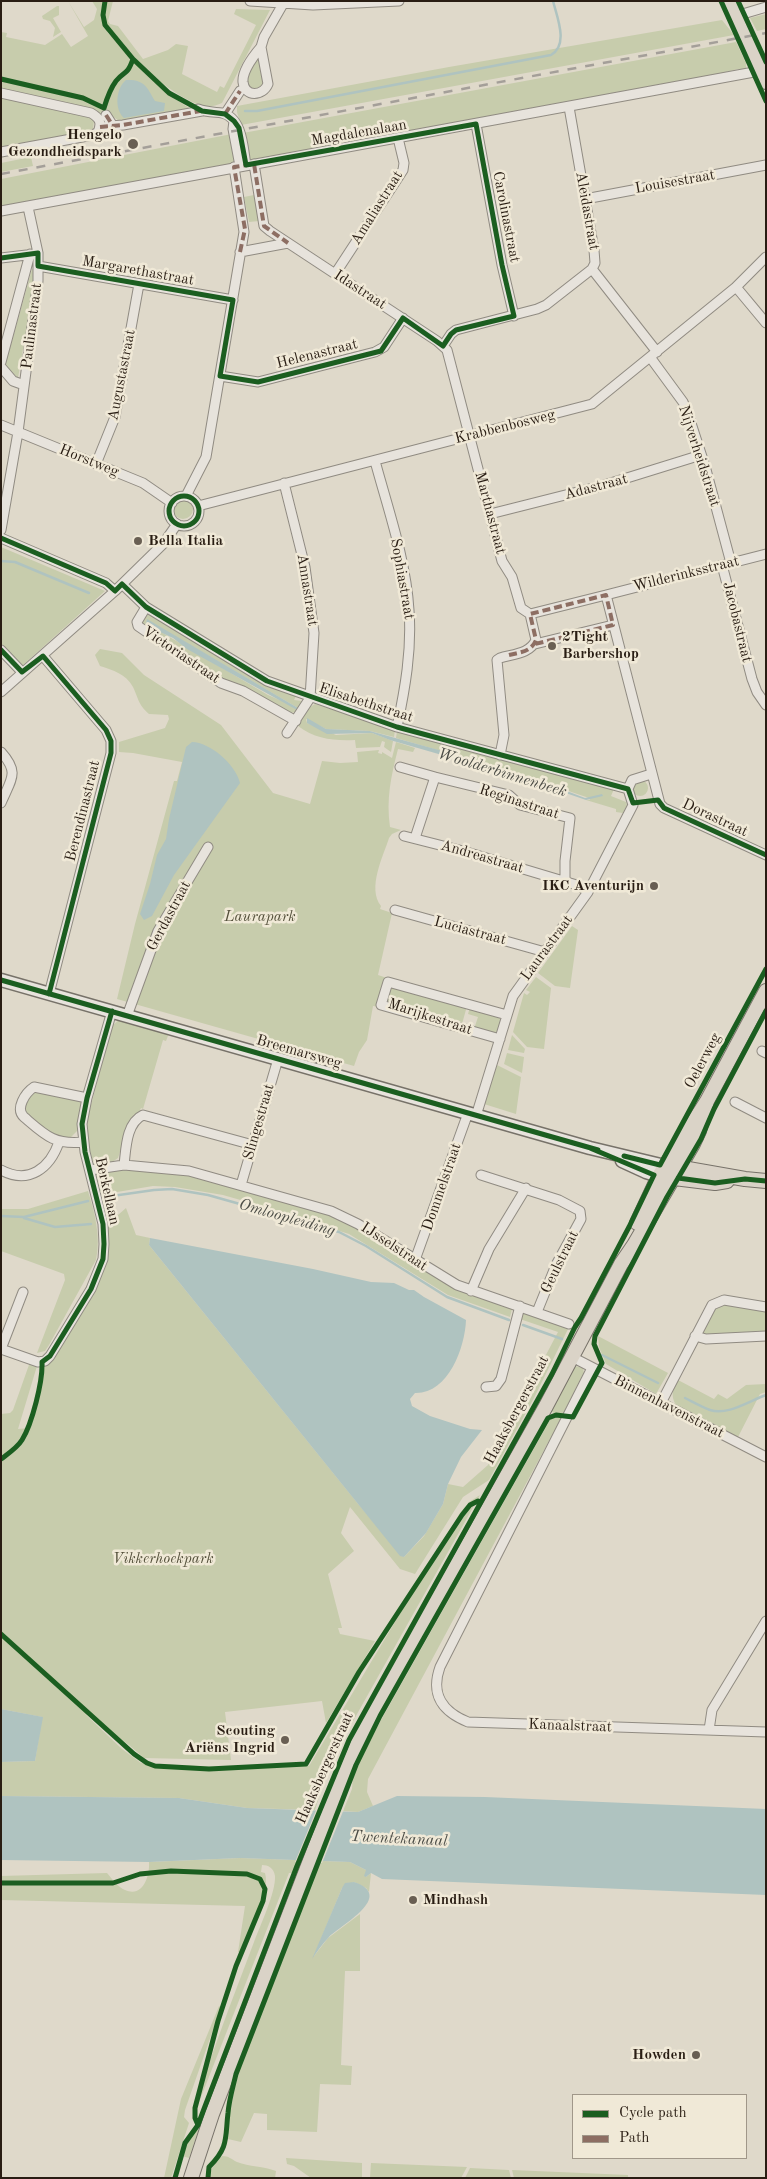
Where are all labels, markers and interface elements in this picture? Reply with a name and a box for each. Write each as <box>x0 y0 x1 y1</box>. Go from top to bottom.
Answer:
street label: Magdalenalaan <box>310 116 408 150</box>
place label: Hengelo Gezondheidspark <box>8 126 122 161</box>
marker: Hengelo Gezondheidspark <box>126 137 140 151</box>
street label: Louisestraat <box>634 166 716 198</box>
street label: Amaliastraat <box>347 167 407 249</box>
street label: Carolinastraat <box>488 170 524 264</box>
street label: Aleidastraat <box>571 170 603 252</box>
street label: Margarethastraat <box>81 252 195 290</box>
street label: Idastraat <box>330 266 390 314</box>
street label: Paulinastraat <box>18 282 46 370</box>
street label: Augustastraat <box>104 328 140 422</box>
street label: Helenastraat <box>274 335 360 373</box>
street label: Nijverheidstraat <box>674 403 724 509</box>
street label: Krabbenbosweg <box>453 406 557 448</box>
street label: Horstweg <box>56 441 122 481</box>
street label: Marthastraat <box>470 470 510 556</box>
street label: Adastraat <box>562 470 630 504</box>
place label: Bella Italia <box>148 532 223 550</box>
marker: Bella Italia <box>132 535 144 547</box>
street label: Sophiastraat <box>386 537 418 621</box>
street label: Wilderinksstraat <box>631 552 741 596</box>
street label: Annastraat <box>292 553 322 627</box>
street label: Jacobastraat <box>718 580 756 664</box>
street label: Victoriastraat <box>139 622 223 688</box>
place label: 2Tight Barbershop <box>562 628 639 663</box>
marker: 2Tight Barbershop <box>546 640 558 652</box>
street label: Elisabethstraat <box>316 679 416 727</box>
water label: Woolderbinnenbeek <box>435 744 569 802</box>
street label: Berendinastraat <box>62 758 104 864</box>
street label: Reginastraat <box>477 781 561 823</box>
street label: Dorastraat <box>679 795 751 841</box>
street label: Andreastraat <box>438 837 526 877</box>
place label: IKC Aventurijn <box>542 877 644 895</box>
street label: Gerdastraat <box>143 878 195 954</box>
marker: IKC Aventurijn <box>648 880 660 892</box>
park label: Laurapark <box>224 908 296 926</box>
street label: Laurastraat <box>517 912 577 984</box>
street label: Luciastraat <box>432 913 508 949</box>
street label: Marijkestraat <box>386 995 474 1039</box>
street label: Oelerweg <box>681 1030 725 1092</box>
street label: Breemarsweg <box>254 1031 344 1073</box>
street label: Slingestraat <box>240 1082 278 1162</box>
street label: Dommelstraat <box>419 1141 465 1233</box>
street label: Berkellaan <box>90 1155 124 1227</box>
water label: Omloopleiding <box>237 1195 337 1241</box>
street label: IJsselstraat <box>357 1219 431 1275</box>
street label: Geulstraat <box>537 1228 583 1296</box>
street label: Haaksbergerstraat <box>481 1352 553 1468</box>
street label: Binnenhavenstraat <box>611 1372 727 1442</box>
park label: Vikkerhoekpark <box>112 1550 214 1568</box>
street label: Haaksbergerstraat <box>292 1709 358 1827</box>
street label: Kanaalstraat <box>528 1716 612 1736</box>
place label: Scouting Ariëns Ingrid <box>184 1722 275 1757</box>
marker: Scouting Ariëns Ingrid <box>279 1734 291 1746</box>
water label: Twentekanaal <box>350 1827 448 1851</box>
place label: Mindhash <box>423 1891 488 1909</box>
marker: Mindhash <box>407 1894 419 1906</box>
place label: Howden <box>632 2046 686 2064</box>
marker: Howden <box>690 2049 702 2061</box>
legend <box>572 2094 747 2159</box>
text: Cycle path <box>619 2106 687 2121</box>
text: Path <box>619 2131 649 2146</box>

